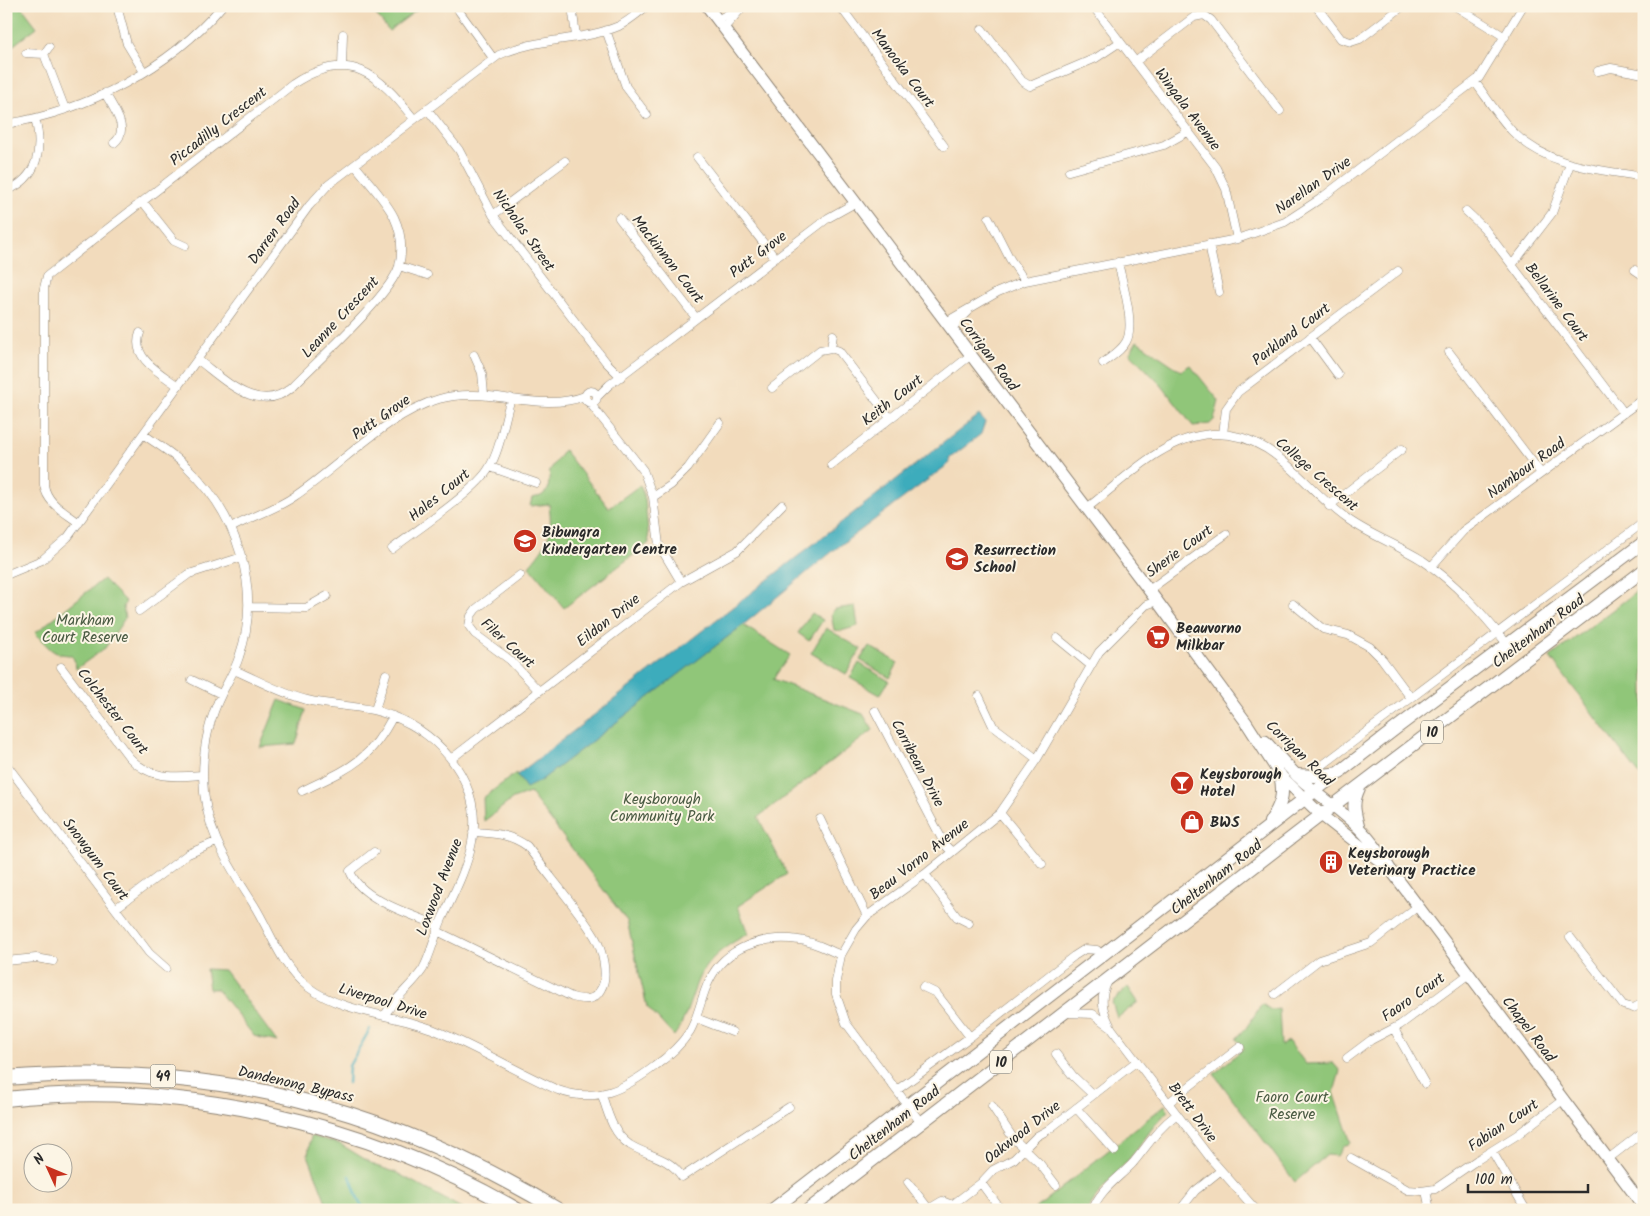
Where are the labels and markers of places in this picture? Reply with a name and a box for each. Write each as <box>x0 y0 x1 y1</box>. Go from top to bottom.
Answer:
place label: Bibungra Kindergarten Centre <box>542 521 678 562</box>
school or university icon: Bibungra Kindergarten Centre <box>512 528 538 554</box>
place label: Resurrection School <box>974 539 1056 580</box>
school or university icon: Resurrection School <box>944 546 970 572</box>
place label: Beauvorno Milkbar <box>1176 617 1242 658</box>
supermarket icon: Beauvorno Milkbar <box>1145 624 1171 650</box>
place label: Keysborough Hotel <box>1200 763 1282 804</box>
bar icon: Keysborough Hotel <box>1169 770 1195 796</box>
shop icon: BWS <box>1179 809 1205 835</box>
place label: BWS <box>1210 811 1240 835</box>
place label: Keysborough Veterinary Practice <box>1348 842 1476 883</box>
building icon: Keysborough Veterinary Practice <box>1318 849 1344 875</box>

